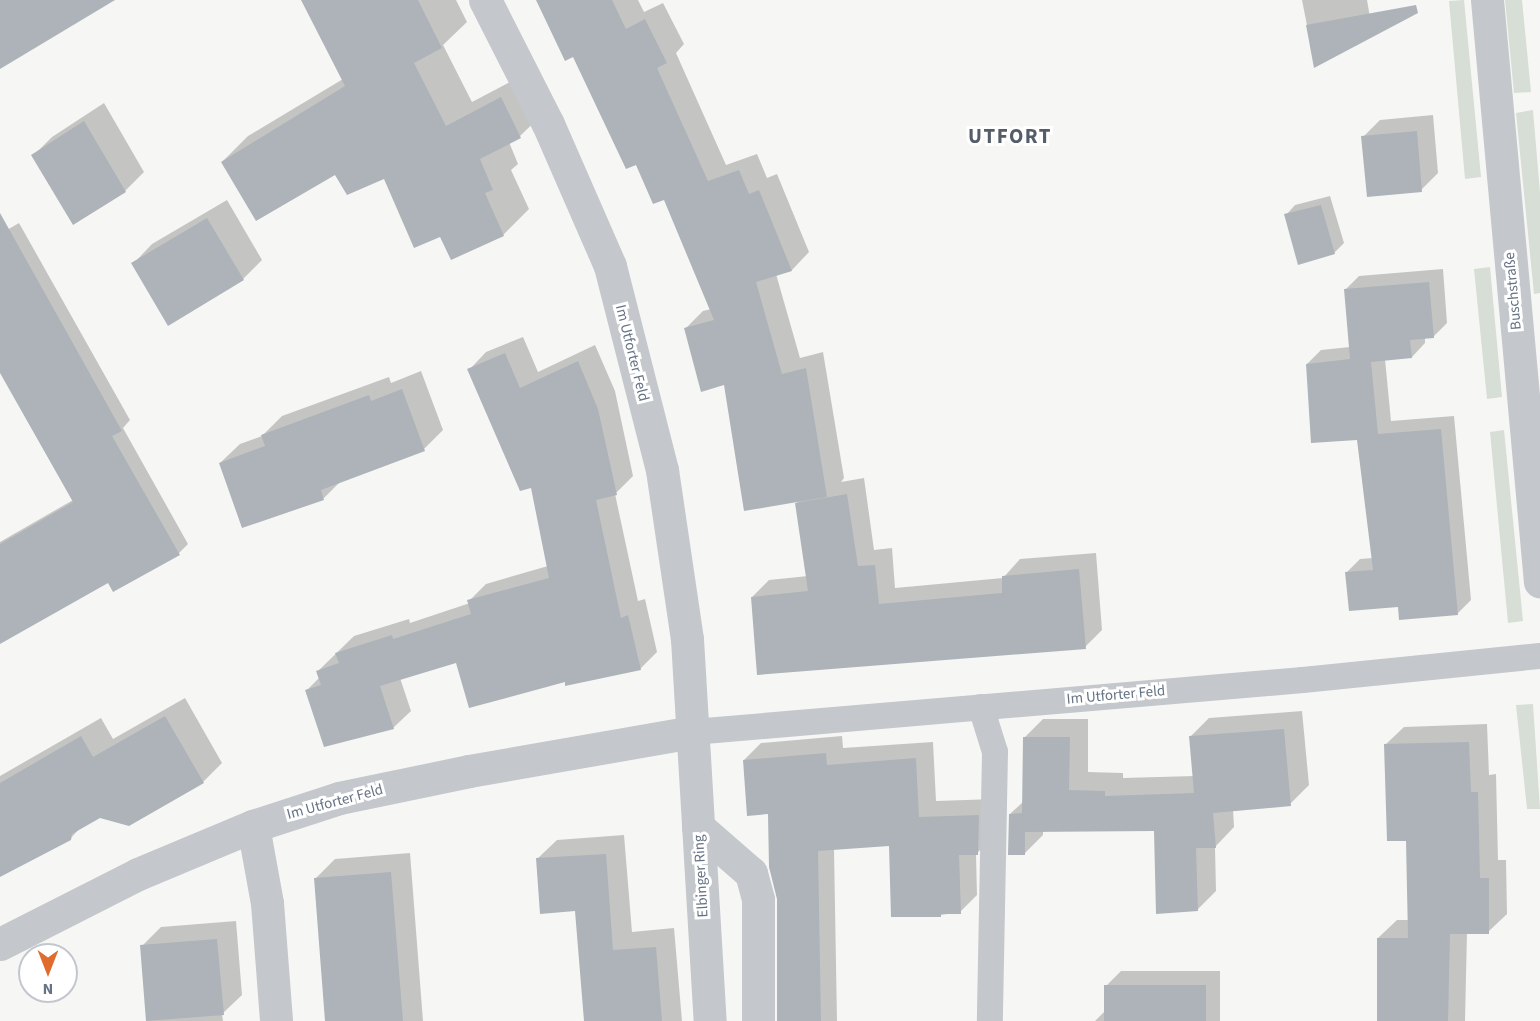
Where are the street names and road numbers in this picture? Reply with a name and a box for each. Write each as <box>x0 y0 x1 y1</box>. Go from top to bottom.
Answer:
street label: Buschstraße <box>1501 251 1525 331</box>
street label: Im Utforter Feld <box>611 303 653 403</box>
street label: Im Utforter Feld <box>1066 682 1166 708</box>
street label: Im Utforter Feld <box>285 781 385 823</box>
street label: Elbinger Ring <box>690 834 712 918</box>

